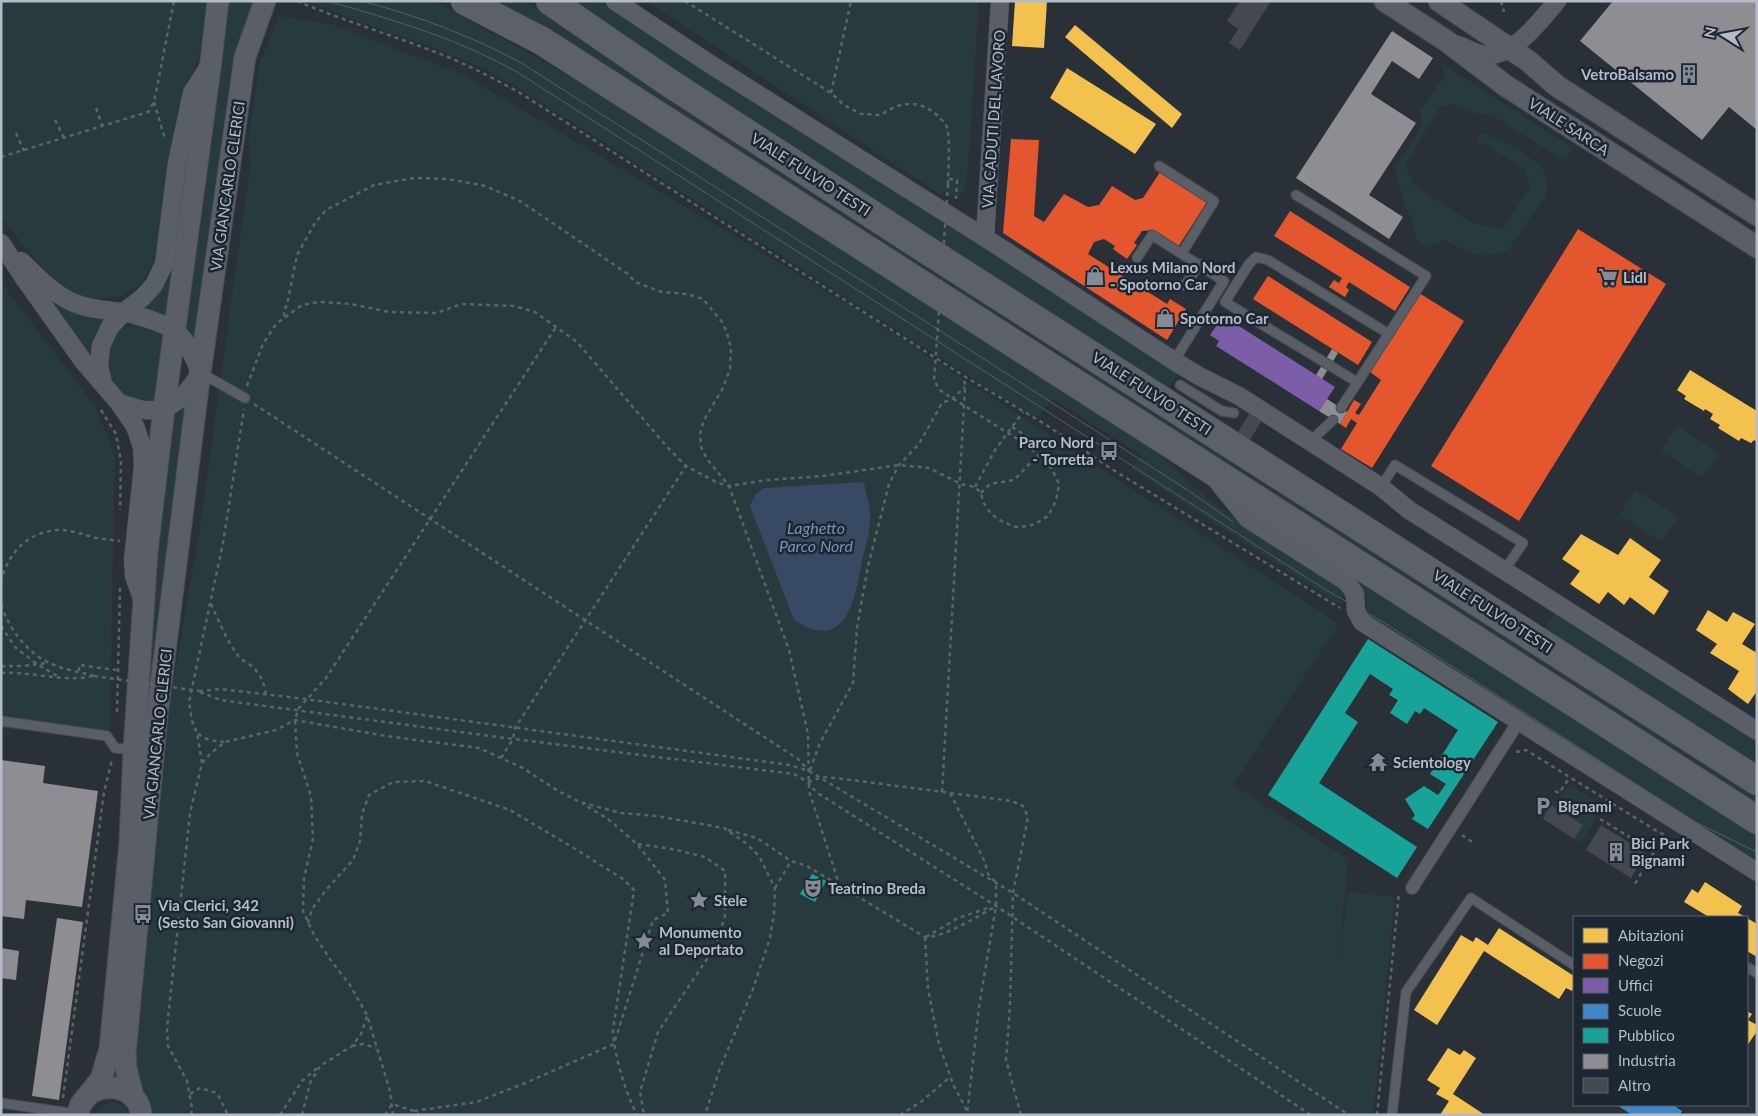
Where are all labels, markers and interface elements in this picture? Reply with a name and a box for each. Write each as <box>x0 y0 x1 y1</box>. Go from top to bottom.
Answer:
north arrow <box>1698 10 1748 60</box>
text: N <box>1700 26 1719 39</box>
street label: VIA CADUTI DEL LAVORO <box>978 29 1008 209</box>
building icon: VetroBalsamo <box>1678 63 1700 85</box>
place label: VetroBalsamo <box>1580 65 1674 83</box>
street label: VIALE SARCA <box>1525 93 1613 159</box>
street label: VIA GIANCARLO CLERICI <box>206 100 248 272</box>
street label: VIALE FULVIO TESTI <box>748 129 874 219</box>
place label: Lexus Milano Nord - Spotorno Car <box>1110 258 1236 293</box>
shop icon: Lexus Milano Nord - Spotorno Car <box>1084 265 1106 287</box>
supermarket icon: Lidl <box>1597 266 1619 288</box>
place label: Lidl <box>1623 268 1647 286</box>
shop icon: Spotorno Car <box>1154 307 1176 329</box>
place label: Spotorno Car <box>1180 309 1269 327</box>
street label: VIALE FULVIO TESTI <box>1089 348 1215 438</box>
place label: Parco Nord - Torretta <box>1019 433 1094 468</box>
bus stop icon: Parco Nord - Torretta <box>1098 440 1120 462</box>
water label: Laghetto Parco Nord <box>779 518 854 555</box>
street label: VIALE FULVIO TESTI <box>1430 566 1556 656</box>
street label: VIA GIANCARLO CLERICI <box>139 648 175 820</box>
temple icon: Scientology <box>1367 751 1389 773</box>
place label: Scientology <box>1393 753 1471 771</box>
parking icon: Bignami <box>1532 795 1554 817</box>
place label: Bignami <box>1558 797 1612 815</box>
place label: Bici Park Bignami <box>1631 834 1690 869</box>
building icon: Bici Park Bignami <box>1605 841 1627 863</box>
theatre icon: Teatrino Breda <box>802 877 824 899</box>
place label: Teatrino Breda <box>828 879 926 897</box>
place icon: Stele <box>688 889 710 911</box>
place label: Stele <box>714 891 747 909</box>
place label: Via Clerici, 342 (Sesto San Giovanni) <box>157 896 294 931</box>
bus stop icon: Via Clerici, 342 (Sesto San Giovanni) <box>132 903 154 925</box>
legend <box>1573 916 1748 1106</box>
place label: Monumento al Deportato <box>659 923 744 958</box>
text: Abitazioni <box>1618 926 1684 944</box>
place icon: Monumento al Deportato <box>633 930 655 952</box>
text: Negozi <box>1618 951 1664 969</box>
text: Uffici <box>1618 976 1653 994</box>
text: Scuole <box>1618 1001 1662 1019</box>
text: Pubblico <box>1618 1026 1675 1044</box>
text: Industria <box>1618 1051 1676 1069</box>
text: Altro <box>1618 1076 1651 1094</box>

